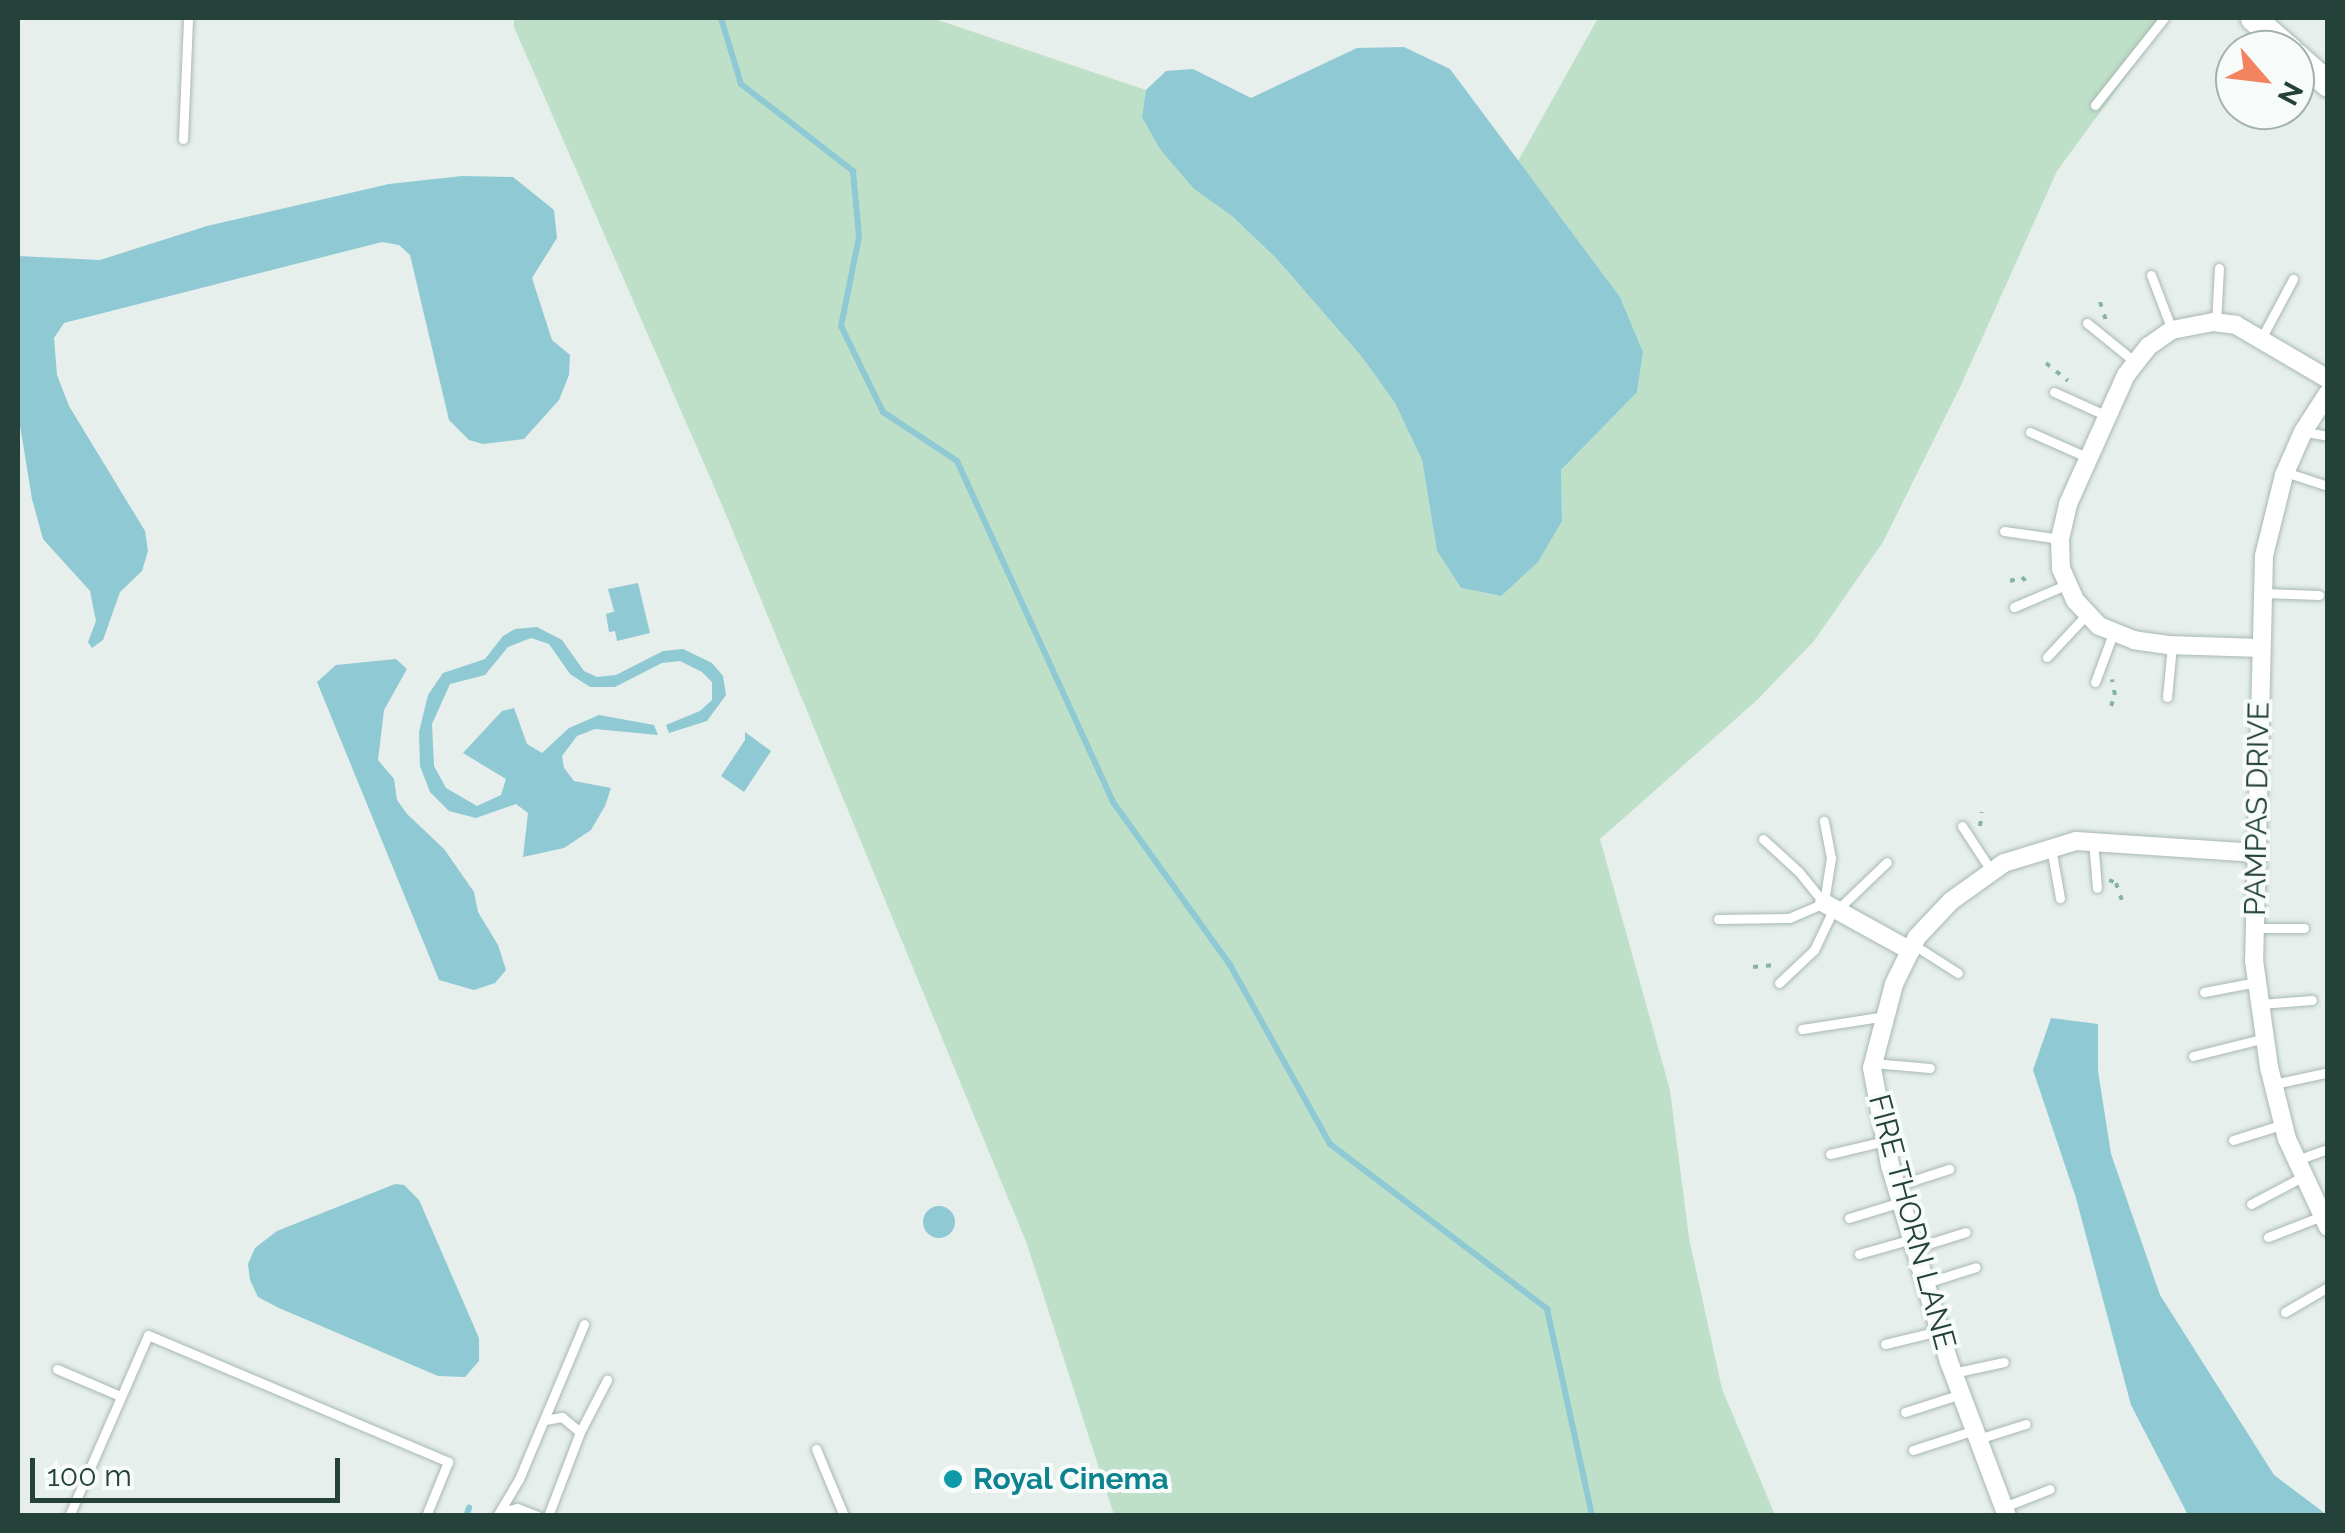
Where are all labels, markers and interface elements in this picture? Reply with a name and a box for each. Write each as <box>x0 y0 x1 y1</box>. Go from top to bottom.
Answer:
north arrow <box>2215 30 2315 130</box>
text: N <box>2271 76 2310 111</box>
street label: PAMPAS DRIVE <box>2237 702 2277 916</box>
street label: FIRE THORN LANE <box>1861 1090 1963 1354</box>
scale bar <box>35 1438 345 1500</box>
text: 100 m <box>47 1458 132 1493</box>
place label: Royal Cinema <box>973 1461 1170 1497</box>
marker: Royal Cinema <box>942 1468 964 1490</box>

